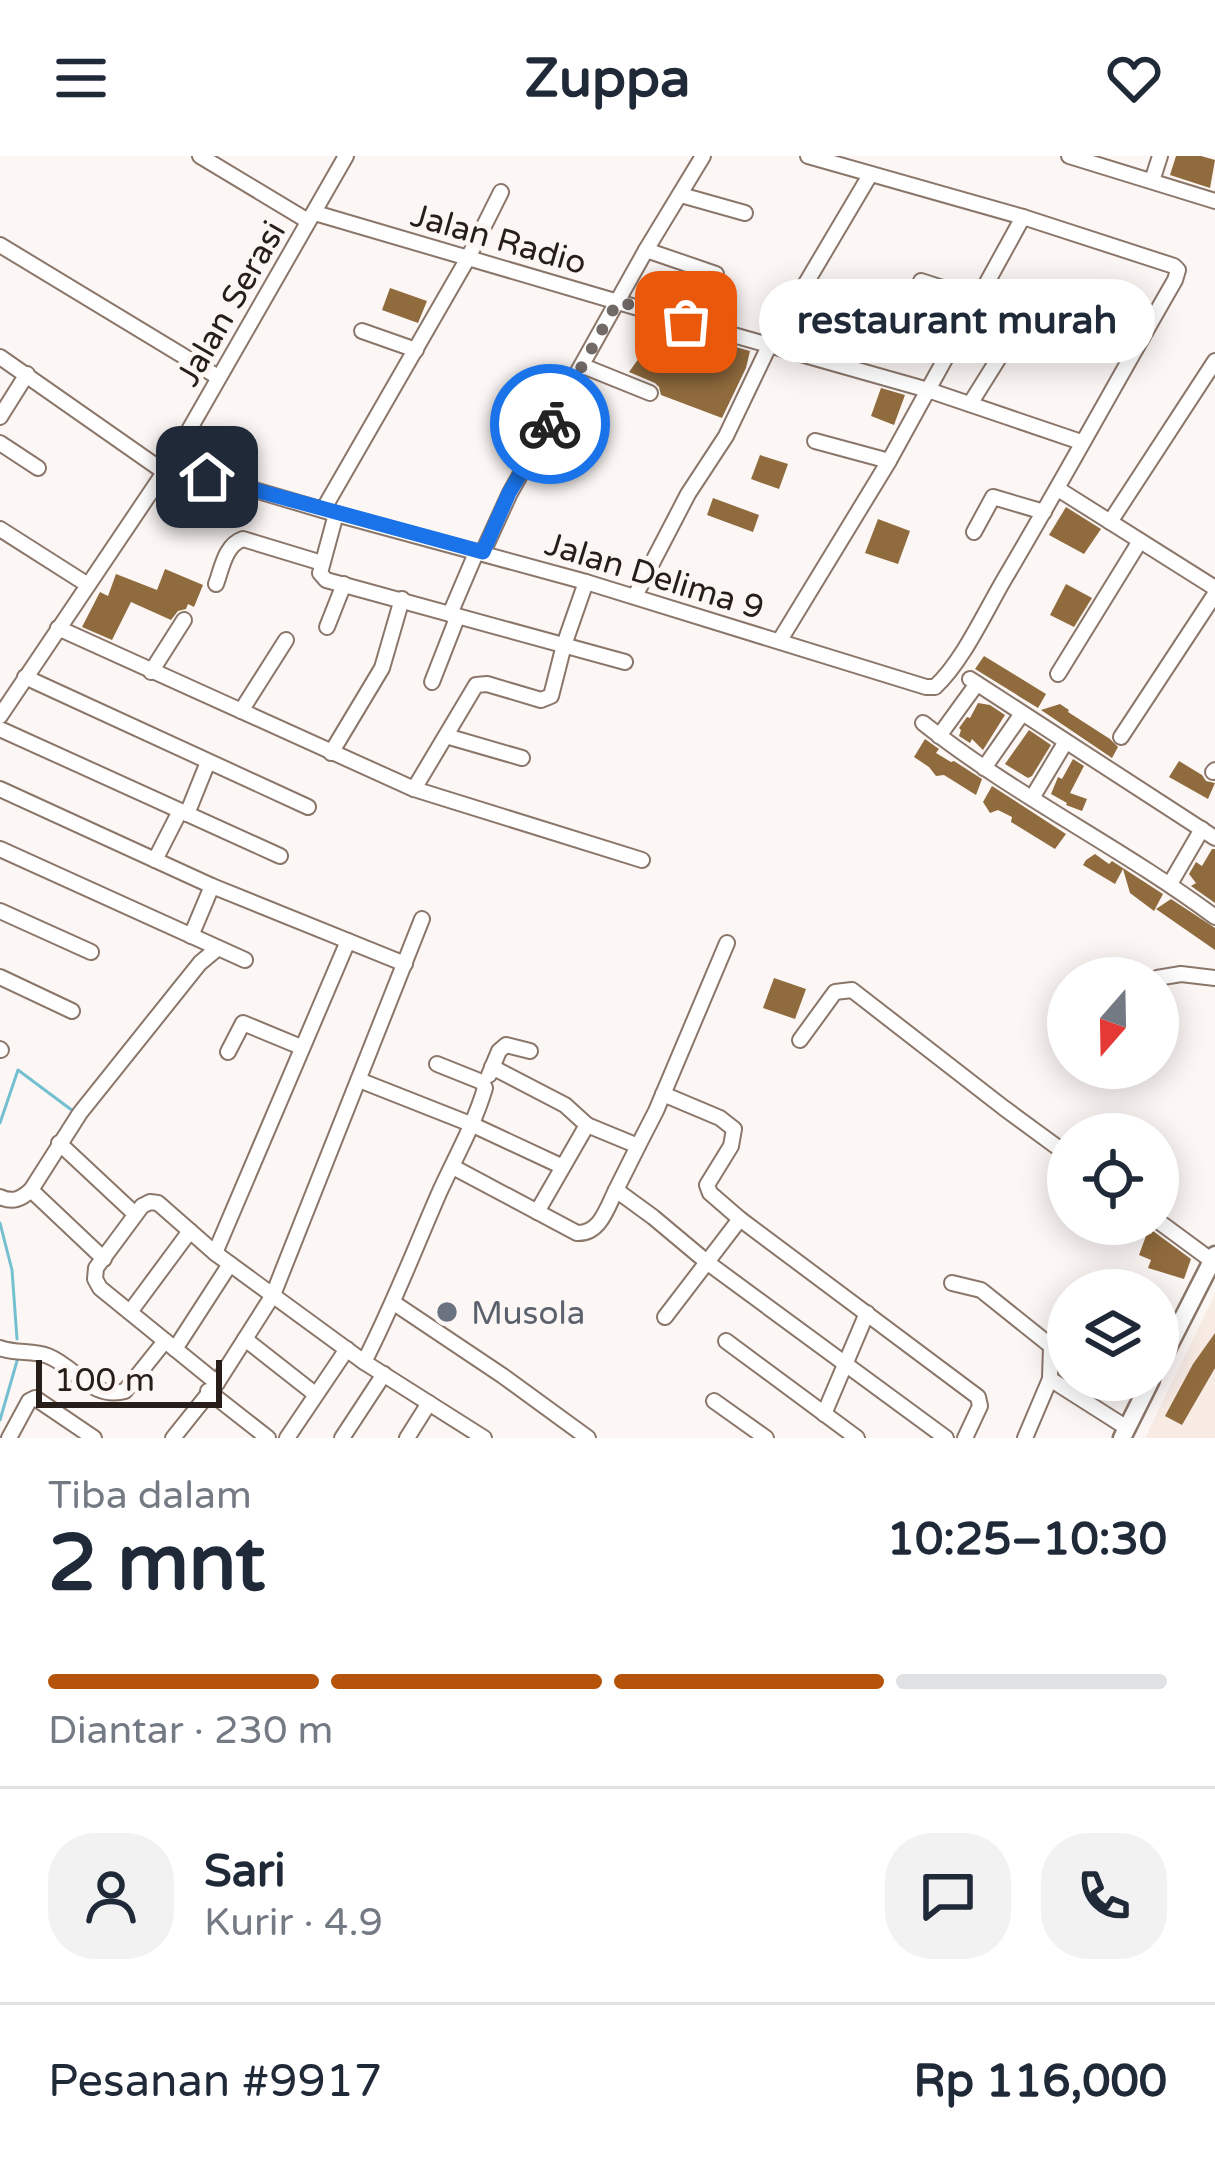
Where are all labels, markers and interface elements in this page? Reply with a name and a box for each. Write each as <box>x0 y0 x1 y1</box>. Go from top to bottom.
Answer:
icon: menu <box>48 45 114 111</box>
icon: heart <box>1101 45 1167 111</box>
text: Zuppa <box>525 46 690 111</box>
street label: Jalan Radio <box>406 196 591 283</box>
street label: Jalan Serasi <box>169 214 294 393</box>
pin <box>635 271 737 373</box>
callout: restaurant murah <box>758 280 1154 364</box>
icon: bag <box>653 289 719 355</box>
text: restaurant murah <box>797 297 1117 344</box>
courier <box>490 364 610 484</box>
icon: bike <box>517 391 583 457</box>
pin <box>156 426 258 528</box>
icon: home <box>174 444 240 510</box>
street label: Jalan Delima 9 <box>540 525 769 628</box>
north arrow <box>1047 957 1179 1089</box>
map controls <box>1047 957 1179 1401</box>
button: locate <box>1047 1113 1179 1245</box>
button: layers <box>1047 1269 1179 1401</box>
place label: Musola <box>471 1294 585 1333</box>
marker: Musola <box>434 1299 460 1325</box>
scale bar <box>36 1354 222 1407</box>
text: 100 m <box>54 1361 155 1400</box>
text: Tiba dalam <box>48 1472 252 1519</box>
text: 10:25–10:30 <box>887 1513 1167 1567</box>
text: 2 mnt <box>48 1517 265 1611</box>
text: Diantar · 230 m <box>48 1707 333 1754</box>
button: person <box>48 1833 174 1959</box>
button: chat <box>885 1833 1011 1959</box>
button: phone <box>1041 1833 1167 1959</box>
text: Sari <box>204 1845 285 1899</box>
text: Kurir · 4.9 <box>204 1899 383 1946</box>
text: Pesanan #9917 <box>48 2055 382 2109</box>
text: Rp 116,000 <box>914 2055 1167 2109</box>

